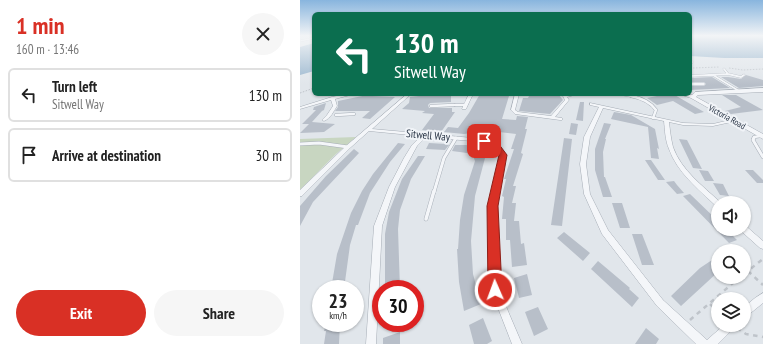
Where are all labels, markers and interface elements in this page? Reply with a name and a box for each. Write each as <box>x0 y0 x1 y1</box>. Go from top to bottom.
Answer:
text: 1 min <box>16 10 64 41</box>
button: close <box>242 13 284 55</box>
text: 130 m <box>394 24 458 61</box>
icon: left <box>328 28 380 80</box>
text: 160 m · 13:46 <box>16 41 79 58</box>
text: Sitwell Way <box>394 60 466 83</box>
text: Turn left <box>52 77 97 96</box>
icon: left <box>18 84 40 106</box>
text: 130 m <box>249 86 282 105</box>
text: Sitwell Way <box>52 96 104 113</box>
street label: Victoria Road <box>706 101 748 131</box>
pin <box>467 124 501 158</box>
street label: Sitwell Way <box>406 126 451 144</box>
icon: arrive <box>473 130 495 152</box>
icon: arrive <box>18 144 40 166</box>
text: Arrive at destination <box>52 146 161 165</box>
text: 30 m <box>256 146 282 165</box>
map controls <box>711 196 751 332</box>
button: sound <box>711 196 751 236</box>
button: search <box>711 244 751 284</box>
position arrow <box>474 269 516 311</box>
speed limit sign: 30 <box>372 280 424 332</box>
text: 23 <box>328 288 348 314</box>
button: Exit <box>16 290 146 336</box>
button: Share <box>154 290 284 336</box>
button: layers <box>711 292 751 332</box>
text: km/h <box>329 309 347 322</box>

